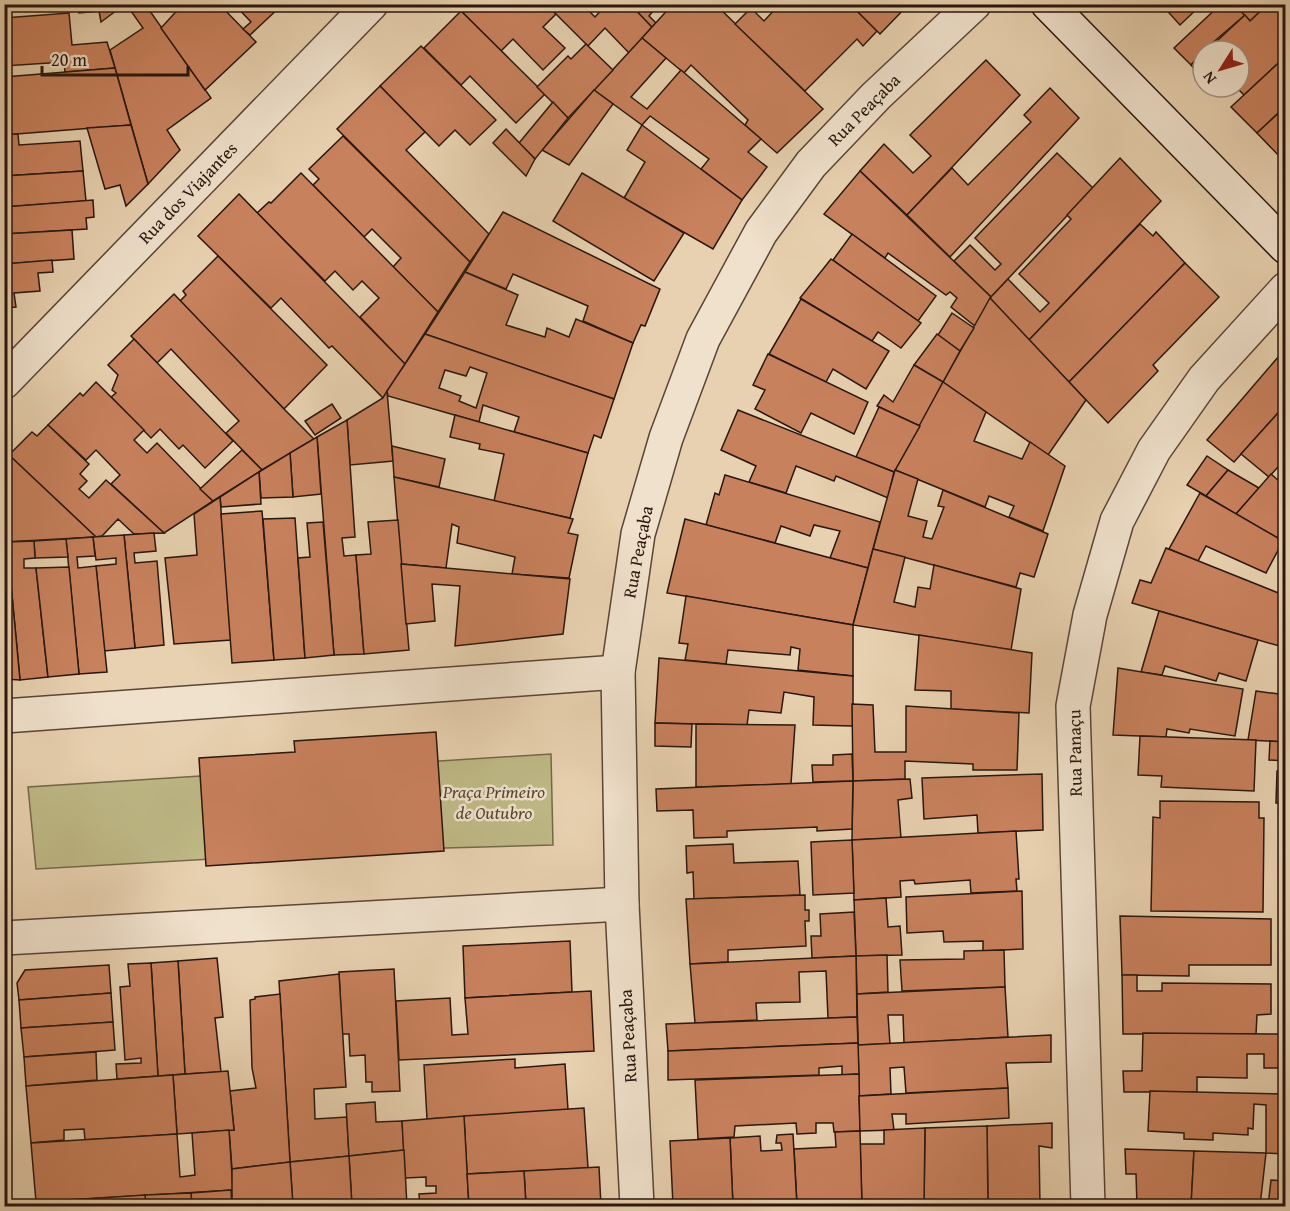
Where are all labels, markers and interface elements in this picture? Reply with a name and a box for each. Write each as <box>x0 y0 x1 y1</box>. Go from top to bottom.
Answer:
scale bar <box>42 39 188 77</box>
north arrow <box>1191 39 1251 99</box>
text: 20 m <box>51 46 87 73</box>
text: N <box>1196 66 1222 90</box>
street label: Rua Peaçaba <box>821 67 907 152</box>
street label: Rua dos Viajantes <box>132 135 244 250</box>
street label: Rua Peaçaba <box>615 503 660 600</box>
street label: Rua Panaçu <box>1060 709 1089 797</box>
park label: Praça Primeiro de Outubro <box>442 778 545 826</box>
street label: Rua Peaçaba <box>612 988 643 1083</box>

